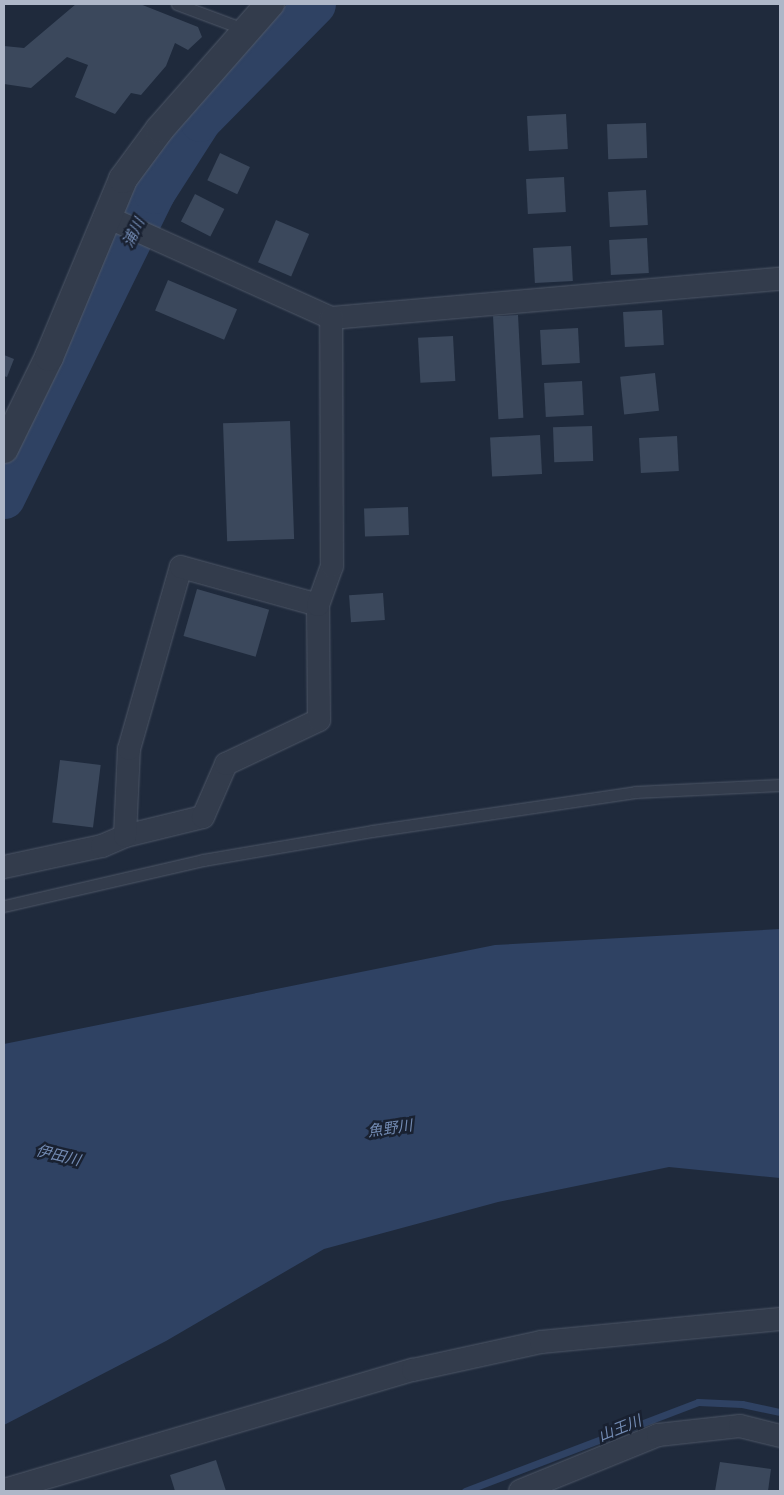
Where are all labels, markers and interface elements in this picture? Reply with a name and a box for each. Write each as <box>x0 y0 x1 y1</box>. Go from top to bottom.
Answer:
water label: 浦川 <box>119 216 149 250</box>
water label: 魚野川 <box>366 1117 414 1141</box>
water label: 伊田川 <box>34 1142 82 1170</box>
water label: 山王川 <box>596 1412 644 1446</box>

